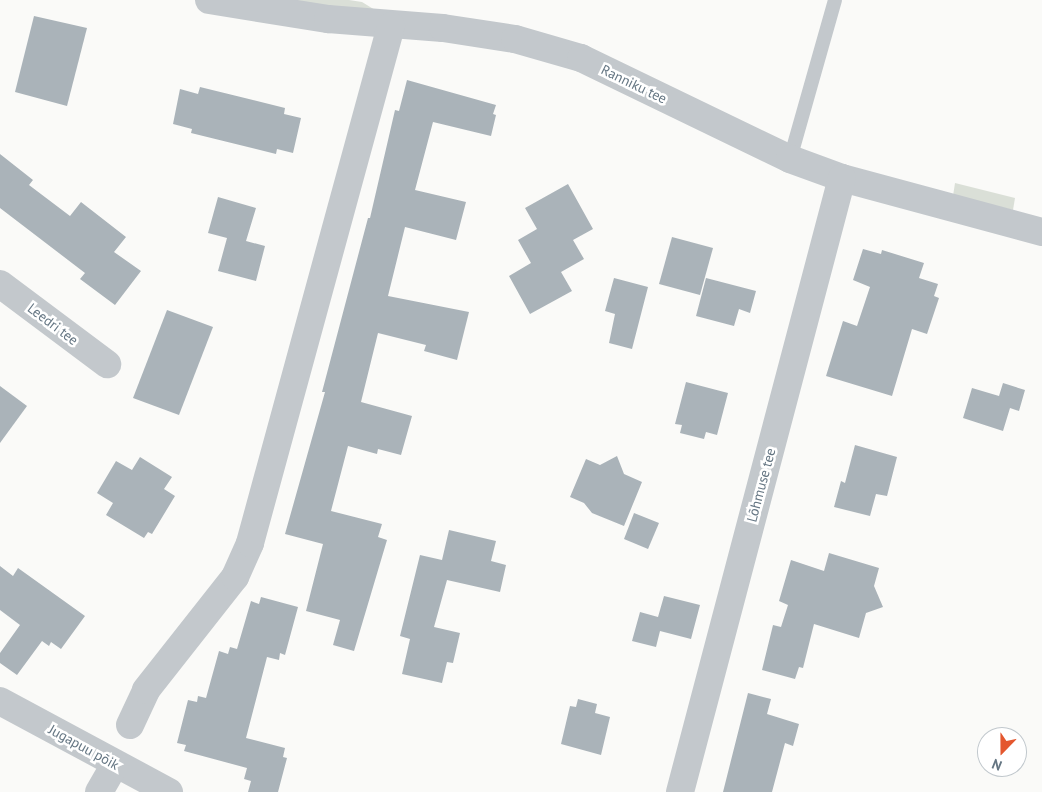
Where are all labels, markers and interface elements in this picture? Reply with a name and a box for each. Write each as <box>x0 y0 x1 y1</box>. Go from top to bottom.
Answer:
street label: Ranniku tee <box>598 61 670 107</box>
street label: Leedri tee <box>24 300 82 348</box>
street label: Lõhmuse tee <box>743 446 779 524</box>
street label: Jugapuu põik <box>46 721 122 773</box>
north arrow <box>977 727 1027 777</box>
text: N <box>989 755 1004 775</box>

